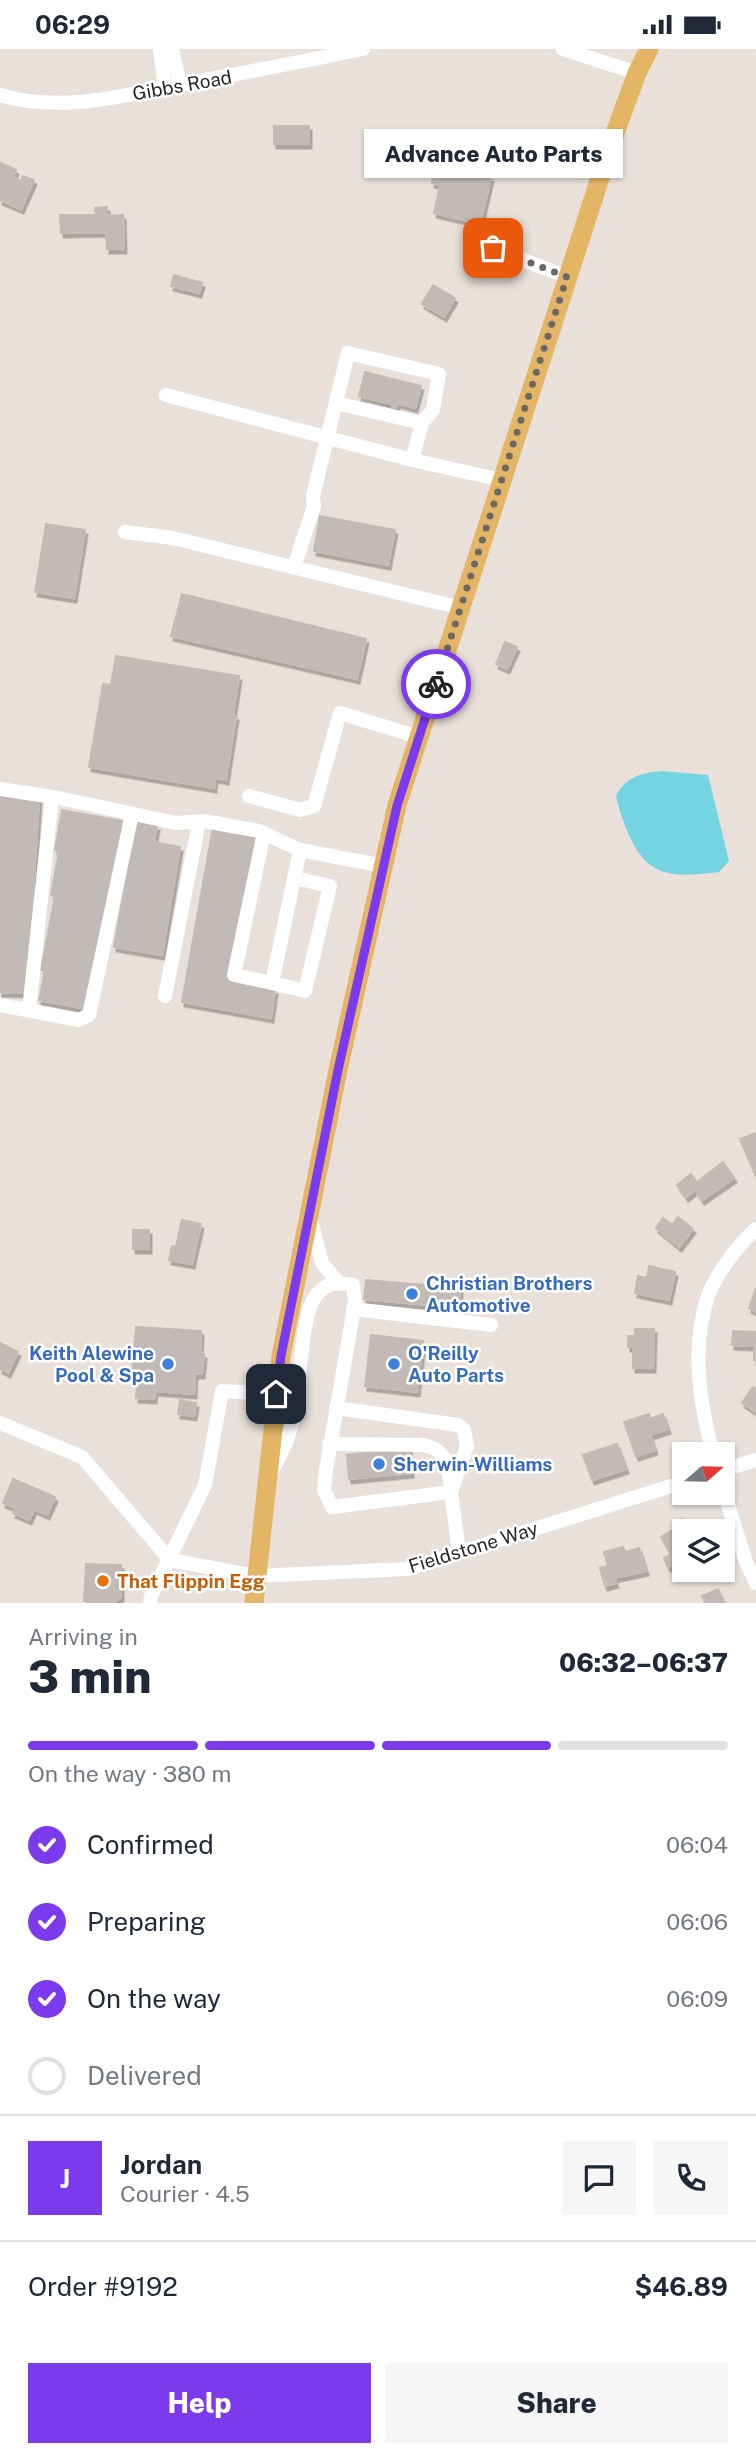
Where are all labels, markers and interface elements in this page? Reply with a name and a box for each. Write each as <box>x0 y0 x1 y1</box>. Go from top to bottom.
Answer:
text: 06:29 <box>35 9 110 40</box>
street label: Gibbs Road <box>131 65 233 105</box>
callout: Advance Auto Parts <box>364 129 622 178</box>
text: Advance Auto Parts <box>384 140 603 167</box>
pin <box>463 218 523 278</box>
icon: bag <box>474 229 512 267</box>
courier <box>401 649 471 719</box>
icon: bike <box>417 665 455 703</box>
place label: Christian Brothers Automotive <box>426 1272 592 1316</box>
marker: Christian Brothers Automotive <box>404 1286 420 1302</box>
place label: Keith Alewine Pool & Spa <box>29 1342 154 1386</box>
place label: O'Reilly Auto Parts <box>408 1342 504 1386</box>
marker: Keith Alewine Pool & Spa <box>160 1356 176 1372</box>
marker: O'Reilly Auto Parts <box>386 1356 402 1372</box>
pin <box>246 1364 306 1424</box>
icon: home <box>257 1375 295 1413</box>
north arrow <box>672 1442 735 1505</box>
map controls <box>672 1442 735 1582</box>
place label: Sherwin-Williams <box>393 1453 552 1475</box>
marker: Sherwin-Williams <box>371 1456 387 1472</box>
street label: Fieldstone Way <box>406 1517 540 1577</box>
button: layers <box>672 1519 735 1582</box>
place label: That Flippin Egg <box>117 1570 265 1592</box>
marker: That Flippin Egg <box>95 1573 111 1589</box>
text: Arriving in <box>28 1623 138 1650</box>
text: 06:32–06:37 <box>559 1647 728 1678</box>
text: 3 min <box>28 1649 152 1703</box>
text: On the way · 380 m <box>28 1760 231 1787</box>
icon: check <box>28 1826 66 1864</box>
text: Confirmed <box>87 1829 214 1860</box>
text: 06:04 <box>666 1831 728 1858</box>
icon: check <box>28 1903 66 1941</box>
text: Preparing <box>87 1906 206 1937</box>
text: 06:06 <box>666 1908 728 1935</box>
icon: check <box>28 1980 66 2018</box>
text: On the way <box>87 1983 221 2014</box>
text: 06:09 <box>666 1985 728 2012</box>
text: Delivered <box>87 2060 202 2091</box>
button: chat <box>562 2141 636 2215</box>
button: phone <box>654 2141 728 2215</box>
text: Jordan <box>120 2149 202 2180</box>
text: J <box>60 2163 70 2194</box>
text: Courier · 4.5 <box>120 2180 250 2207</box>
text: Order #9192 <box>28 2271 178 2302</box>
text: $46.89 <box>635 2271 728 2302</box>
button: Help <box>28 2363 371 2443</box>
button: Share <box>385 2363 728 2443</box>

